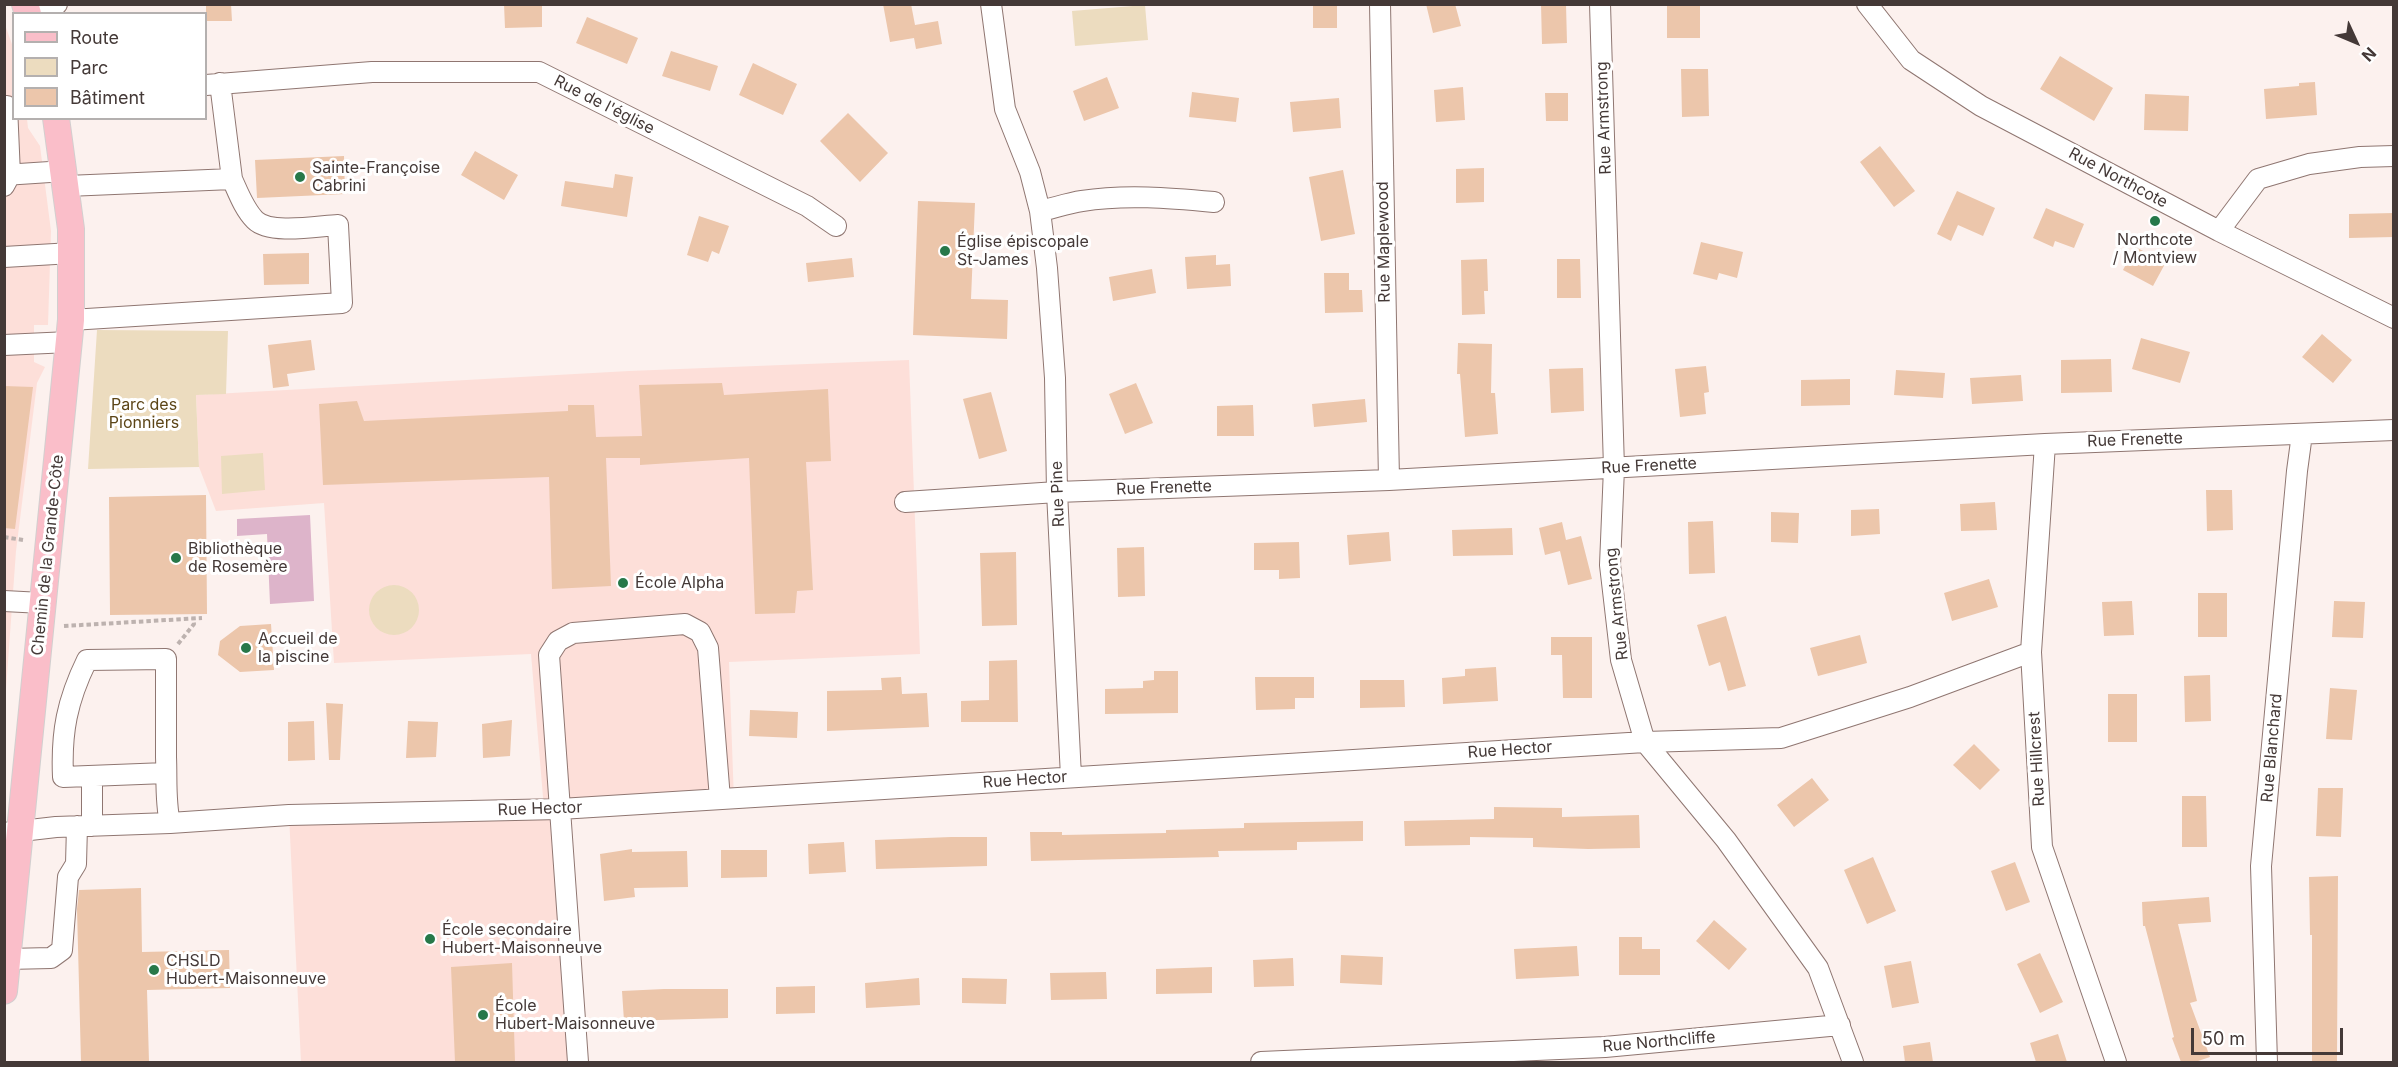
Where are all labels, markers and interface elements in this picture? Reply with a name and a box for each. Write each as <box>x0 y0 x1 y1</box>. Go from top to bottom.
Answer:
legend <box>12 12 207 120</box>
north arrow <box>2326 12 2386 72</box>
text: Route <box>70 27 119 48</box>
text: N <box>2358 43 2380 66</box>
text: Parc <box>70 57 108 78</box>
street label: Rue Armstrong <box>1592 61 1616 175</box>
street label: Rue de l'église <box>550 71 658 139</box>
text: Bâtiment <box>70 87 145 108</box>
street label: Rue Northcote <box>2065 144 2171 212</box>
place label: Sainte-Françoise Cabrini <box>312 158 440 196</box>
marker: Sainte-Françoise Cabrini <box>293 170 307 184</box>
street label: Rue Maplewood <box>1373 181 1395 303</box>
marker: Northcote / Montview <box>2148 214 2162 228</box>
place label: Northcote / Montview <box>2113 230 2197 268</box>
place label: Église épiscopale St-James <box>957 232 1089 270</box>
marker: Église épiscopale St-James <box>938 244 952 258</box>
park label: Parc des Pionniers <box>109 395 179 433</box>
street label: Rue Frenette <box>2087 429 2183 451</box>
street label: Chemin de la Grande-Côte <box>28 454 68 656</box>
street label: Rue Frenette <box>1601 454 1697 478</box>
street label: Rue Pine <box>1047 460 1069 528</box>
street label: Rue Frenette <box>1116 477 1212 499</box>
place label: Bibliothèque de Rosemère <box>188 539 287 577</box>
street label: Rue Armstrong <box>1602 547 1632 661</box>
marker: Bibliothèque de Rosemère <box>169 551 183 565</box>
place label: École Alpha <box>635 573 724 593</box>
marker: École Alpha <box>616 576 630 590</box>
place label: Accueil de la piscine <box>258 629 337 667</box>
marker: Accueil de la piscine <box>239 641 253 655</box>
street label: Rue Blanchard <box>2258 693 2286 803</box>
street label: Rue Hillcrest <box>2025 711 2049 807</box>
street label: Rue Hector <box>1467 737 1553 763</box>
street label: Rue Hector <box>982 767 1068 793</box>
street label: Rue Hector <box>497 798 583 820</box>
place label: École secondaire Hubert-Maisonneuve <box>442 920 602 958</box>
marker: École secondaire Hubert-Maisonneuve <box>423 932 437 946</box>
place label: CHSLD Hubert-Maisonneuve <box>166 951 326 989</box>
marker: CHSLD Hubert-Maisonneuve <box>147 963 161 977</box>
place label: École Hubert-Maisonneuve <box>495 996 655 1034</box>
marker: École Hubert-Maisonneuve <box>476 1008 490 1022</box>
scale bar <box>2194 1016 2346 1054</box>
street label: Rue Northcliffe <box>1602 1028 1716 1056</box>
text: 50 m <box>2202 1028 2245 1049</box>

